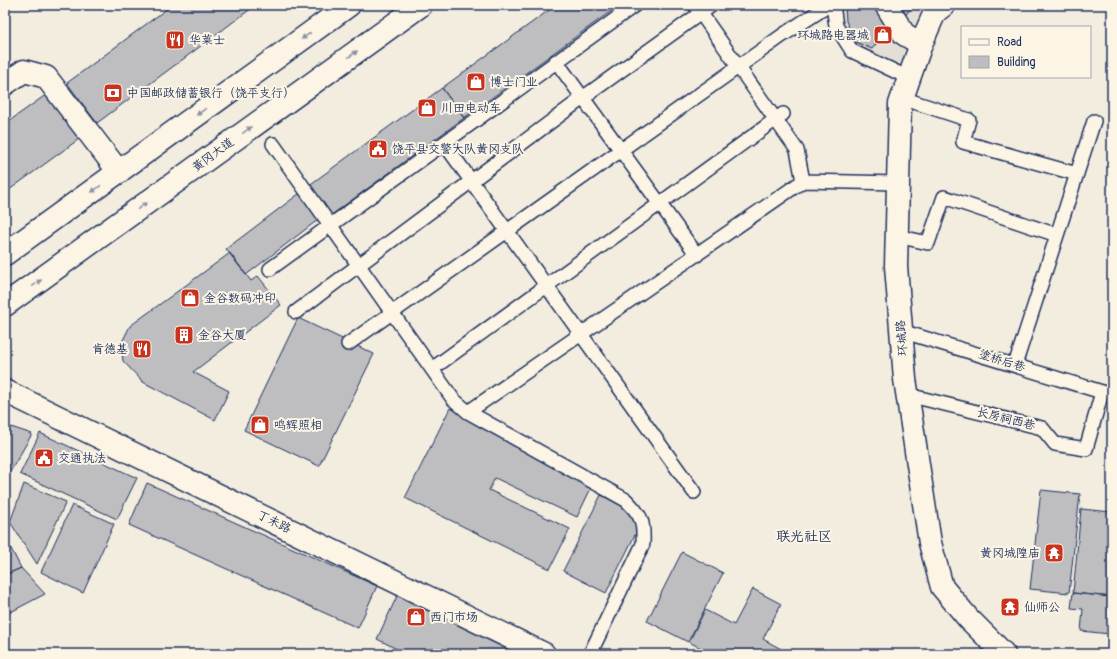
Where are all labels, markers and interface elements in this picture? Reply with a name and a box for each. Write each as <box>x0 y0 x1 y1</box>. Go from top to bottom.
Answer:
shop icon: 环城路电器城 <box>872 24 894 46</box>
legend <box>961 26 1091 78</box>
place label: 环城路电器城 <box>797 28 869 43</box>
restaurant icon: 华莱士 <box>164 29 186 51</box>
one-way arrow <box>301 32 312 40</box>
place label: 华莱士 <box>189 33 225 48</box>
text: Road <box>997 35 1022 50</box>
one-way arrow <box>347 50 358 58</box>
text: Building <box>997 55 1036 70</box>
shop icon: 博士门业 <box>465 71 487 93</box>
place label: 博士门业 <box>490 75 538 90</box>
bank icon: 中国邮政储蓄银行（饶平支行） <box>102 82 124 104</box>
place label: 中国邮政储蓄银行（饶平支行） <box>127 86 295 101</box>
shop icon: 川田电动车 <box>416 97 438 119</box>
place label: 川田电动车 <box>441 101 501 116</box>
one-way arrow <box>196 108 206 116</box>
one-way arrow <box>242 126 253 134</box>
street label: 黄冈大道 <box>189 135 237 175</box>
public building icon: 饶平县交警大队黄冈支队 <box>367 138 389 160</box>
place label: 饶平县交警大队黄冈支队 <box>392 142 524 157</box>
one-way arrow <box>90 185 101 193</box>
one-way arrow <box>137 203 147 211</box>
one-way arrow <box>31 278 42 287</box>
shop icon: 金谷数码冲印 <box>179 287 201 309</box>
place label: 金谷数码冲印 <box>204 291 276 306</box>
street label: 环城路 <box>893 320 911 356</box>
building icon: 金谷大厦 <box>173 324 195 346</box>
place label: 金谷大厦 <box>198 328 246 343</box>
restaurant icon: 肯德基 <box>131 338 153 360</box>
place label: 肯德基 <box>92 342 128 357</box>
street label: 塗桥后巷 <box>977 347 1027 375</box>
street label: 长房祠西巷 <box>975 404 1037 434</box>
shop icon: 鸣辉照相 <box>249 414 271 436</box>
place label: 鸣辉照相 <box>274 418 322 433</box>
public building icon: 交通执法 <box>33 447 55 469</box>
place label: 交通执法 <box>58 451 106 466</box>
street label: 丁未路 <box>255 507 293 537</box>
district label: 联光社区 <box>776 528 832 545</box>
temple icon: 黄冈城隍庙 <box>1043 542 1065 564</box>
place label: 黄冈城隍庙 <box>980 546 1040 561</box>
temple icon: 仙师公 <box>999 596 1021 618</box>
place label: 仙师公 <box>1024 600 1060 615</box>
shop icon: 西门市场 <box>405 606 427 628</box>
place label: 西门市场 <box>430 610 478 625</box>

